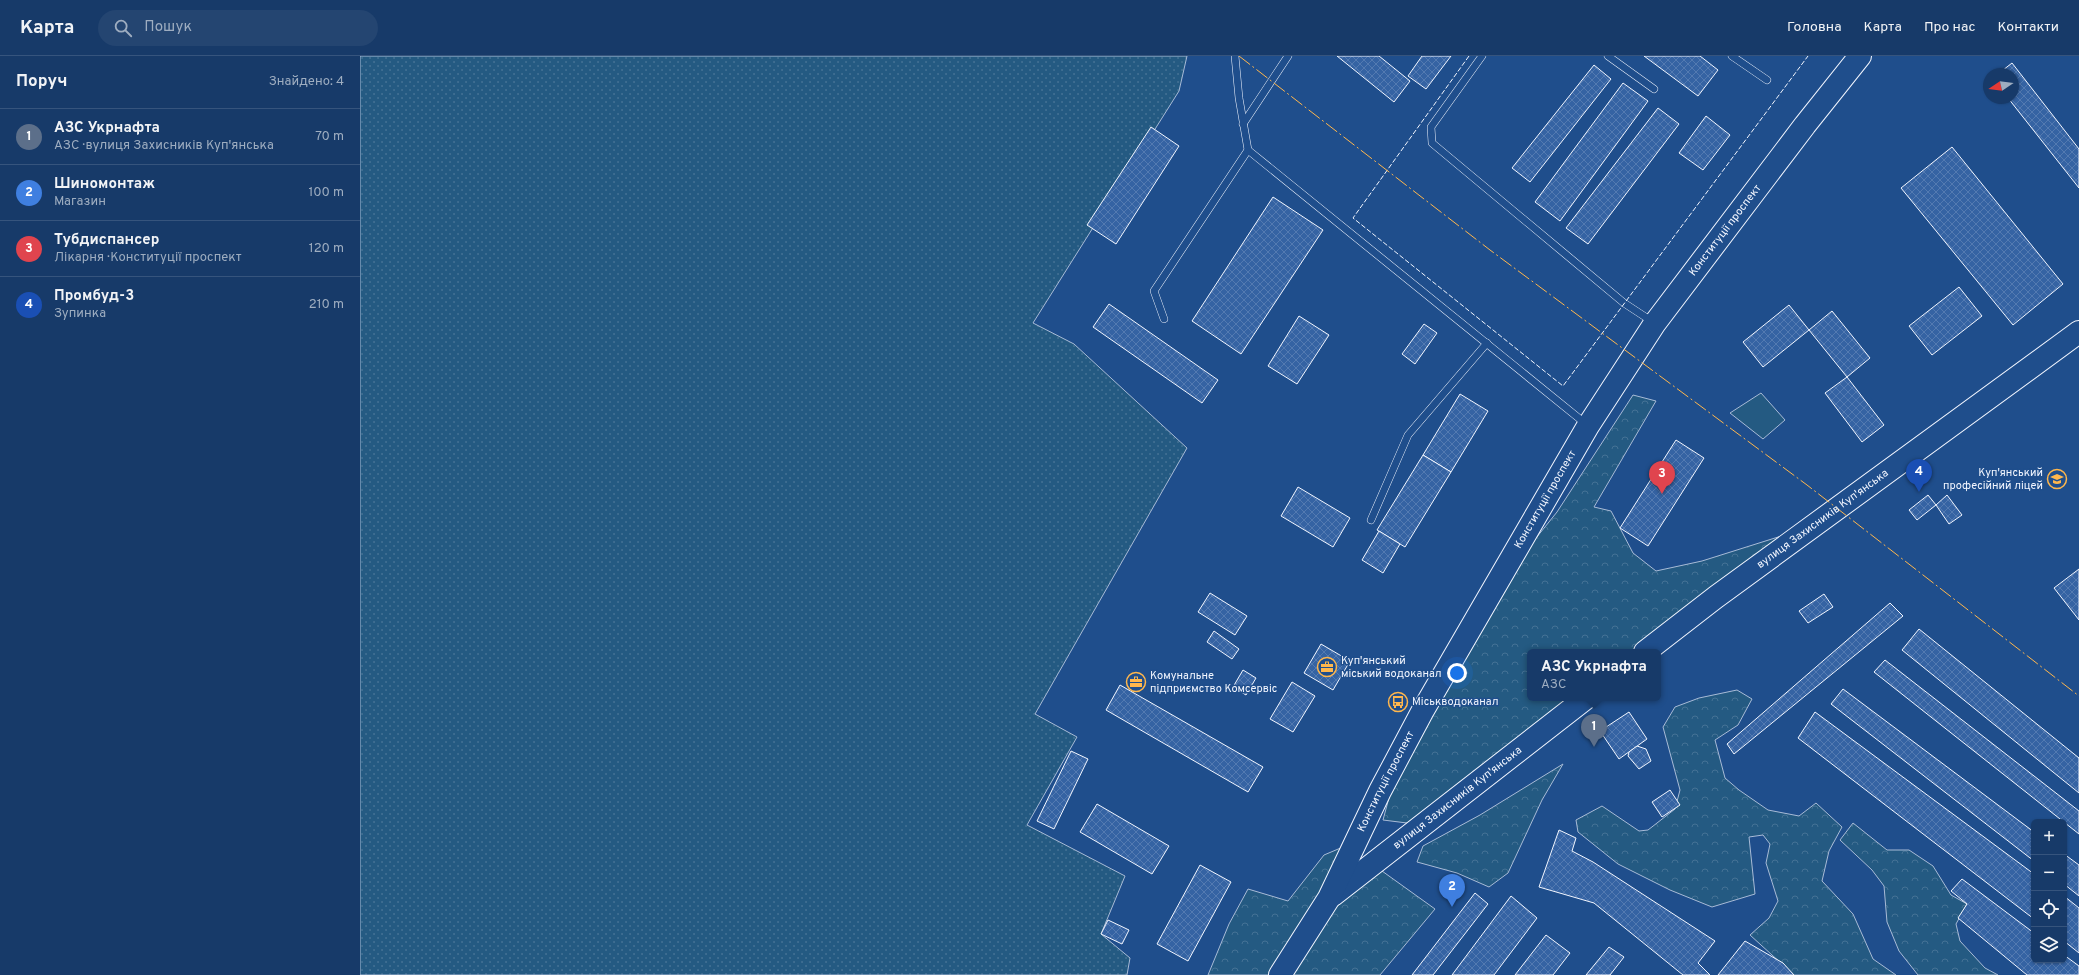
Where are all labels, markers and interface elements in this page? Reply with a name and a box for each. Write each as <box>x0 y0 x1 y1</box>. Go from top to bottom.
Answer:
search box <box>98 10 378 46</box>
text: Карта <box>20 16 74 40</box>
icon: search <box>112 17 134 39</box>
text: Пошук <box>144 18 192 37</box>
text: Головна <box>1787 19 1842 36</box>
text: Карта <box>1864 19 1902 36</box>
text: Про нас <box>1924 19 1975 36</box>
text: Контакти <box>1997 19 2059 36</box>
north arrow <box>1983 68 2019 104</box>
text: Поруч <box>16 71 68 93</box>
text: Знайдено: 4 <box>269 74 344 90</box>
text: АЗС Укрнафта <box>54 119 160 138</box>
text: 1 <box>26 129 32 145</box>
text: 70 m <box>315 129 344 145</box>
text: АЗС · вулиця Захисників Куп'янська <box>54 138 274 154</box>
text: Шиномонтаж <box>54 175 155 194</box>
street label: Конституції проспект <box>1686 182 1764 279</box>
text: 2 <box>25 185 33 201</box>
text: 100 m <box>308 185 344 201</box>
text: Магазин <box>54 194 106 210</box>
text: Тубдиспансер <box>54 231 159 250</box>
text: 3 <box>25 241 33 257</box>
text: 120 m <box>309 241 344 257</box>
text: Лікарня · Конституції проспект <box>54 250 242 266</box>
text: Промбуд-3 <box>54 287 134 306</box>
text: 4 <box>25 297 33 313</box>
text: 210 m <box>309 297 344 313</box>
text: Зупинка <box>54 306 106 322</box>
street label: Конституції проспект <box>1511 448 1579 551</box>
pin: 4 <box>1906 459 1932 492</box>
pin: 3 <box>1649 461 1675 494</box>
street label: вулиця Захисників Куп'янська <box>1754 466 1891 572</box>
place label: Куп'янський професійний ліцей <box>1943 466 2043 493</box>
school or university icon: Куп'янський професійний ліцей <box>2046 468 2068 490</box>
popup <box>1527 649 1661 701</box>
place label: Куп'янський міський водоканал <box>1341 654 1442 681</box>
office icon: Куп'янський міський водоканал <box>1316 656 1338 678</box>
text: АЗС Укрнафта <box>1541 658 1647 677</box>
your location <box>1447 663 1467 683</box>
place label: Комунальне пiдприємство Комсервiс <box>1150 669 1277 696</box>
office icon: Комунальне пiдприємство Комсервiс <box>1125 671 1147 693</box>
text: АЗС <box>1541 677 1566 693</box>
bus stop icon: Міськводоканал <box>1387 691 1409 713</box>
place label: Міськводоканал <box>1412 695 1498 709</box>
pin: 1 <box>1581 714 1607 747</box>
street label: Конституції проспект <box>1355 729 1418 834</box>
street label: вулиця Захисників Куп'янська <box>1390 743 1525 852</box>
map controls <box>2031 819 2067 963</box>
button: + <box>2031 819 2067 855</box>
button: − <box>2031 855 2067 891</box>
pin: 2 <box>1439 874 1465 907</box>
button: locate <box>2031 891 2067 927</box>
button: layers <box>2031 927 2067 963</box>

